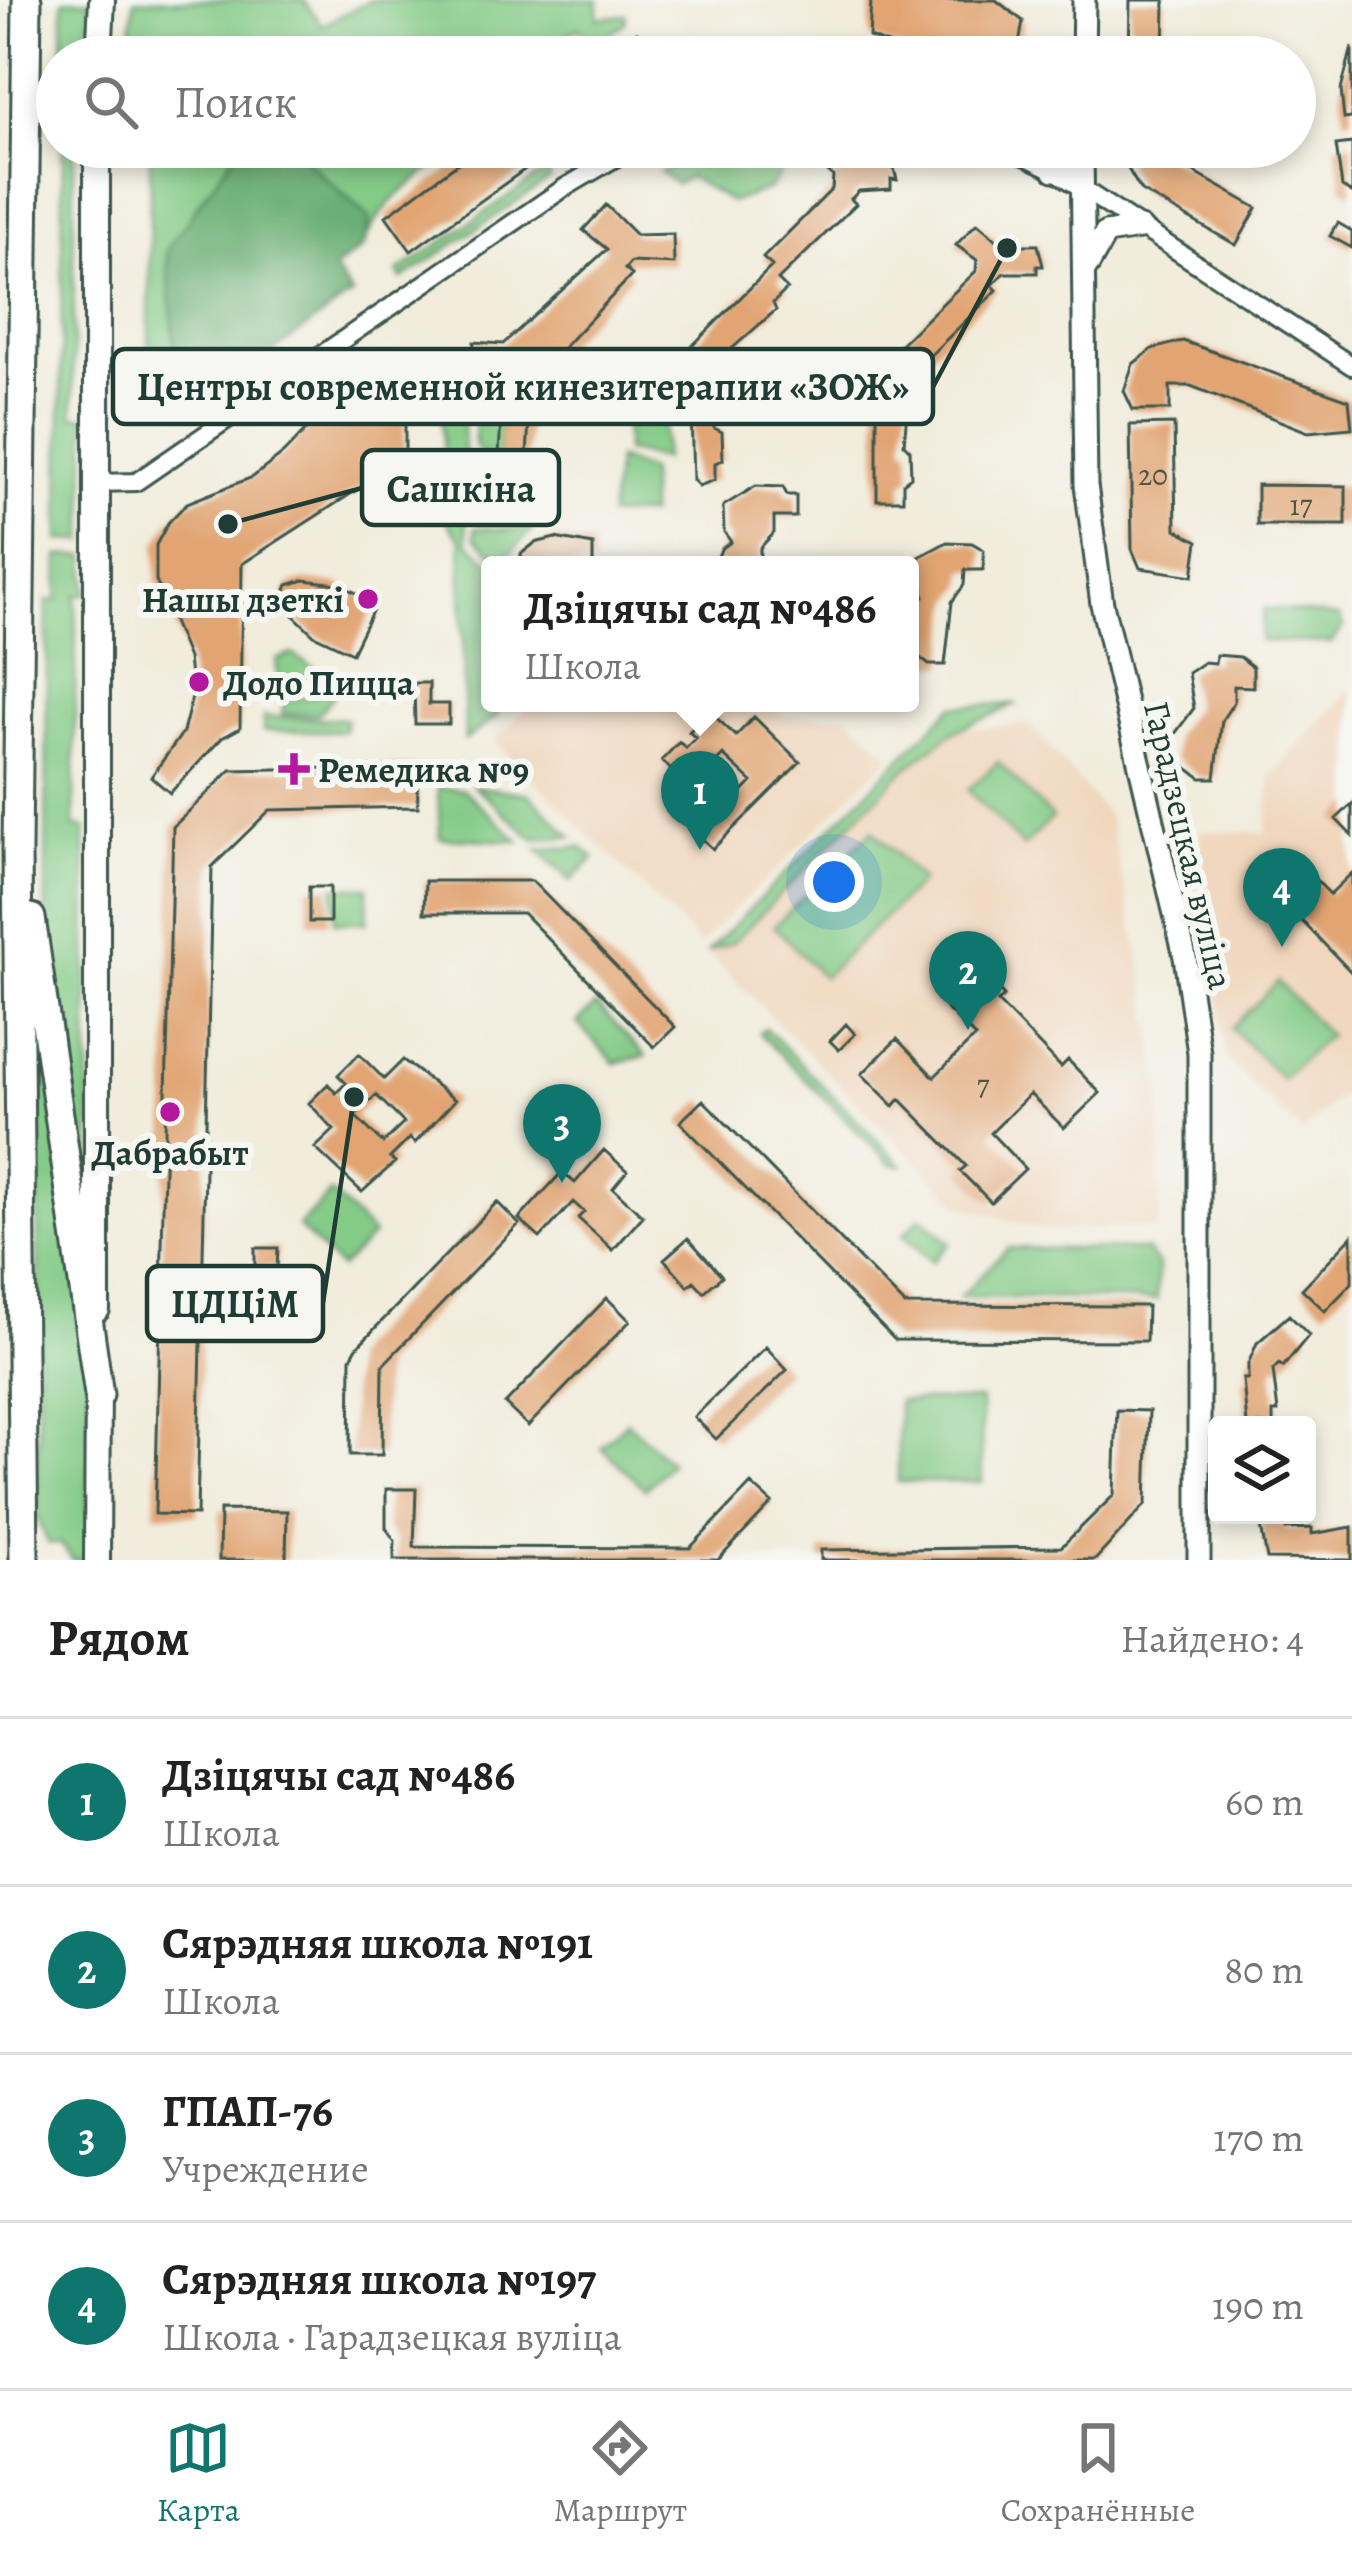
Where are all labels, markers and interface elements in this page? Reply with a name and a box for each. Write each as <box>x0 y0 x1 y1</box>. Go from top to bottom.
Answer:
search box <box>36 36 1316 168</box>
icon: search <box>78 69 144 135</box>
text: Поиск <box>174 71 297 133</box>
callout: Центры современной кинезитерапии «ЗОЖ» <box>113 349 933 424</box>
text: Центры современной кинезитерапии «ЗОЖ» <box>137 360 909 413</box>
callout: Сашкіна <box>362 450 559 525</box>
house number: 20 <box>1138 455 1168 495</box>
text: Сашкіна <box>387 462 536 515</box>
house number: 17 <box>1290 485 1313 525</box>
popup <box>481 556 919 712</box>
place label: Нашы дзеткі <box>142 575 344 624</box>
text: Дзіцячы сад №486 <box>523 577 877 639</box>
marker: Нашы дзеткі <box>355 586 381 612</box>
text: Школа <box>523 639 641 692</box>
place label: Додо Пицца <box>223 658 415 707</box>
marker: Додо Пицца <box>186 669 212 695</box>
street label: Гарадзецкая вуліца <box>1132 696 1246 994</box>
place label: Ремедика №9 <box>318 745 529 794</box>
pin: 1 <box>661 751 739 850</box>
marker: Ремедика №9 <box>281 756 307 782</box>
pin: 4 <box>1243 848 1321 947</box>
your location <box>804 852 864 912</box>
pin: 2 <box>929 931 1007 1030</box>
house number: 7 <box>977 1065 990 1105</box>
pin: 3 <box>523 1084 601 1183</box>
marker: Дабрабыт <box>157 1099 183 1125</box>
place label: Дабрабыт <box>91 1128 249 1177</box>
callout: ЦДЦіМ <box>147 1266 323 1341</box>
text: ЦДЦіМ <box>171 1277 299 1330</box>
map controls <box>1208 1416 1316 1524</box>
button: layers <box>1208 1416 1316 1524</box>
text: Рядом <box>48 1603 190 1673</box>
text: Найдено: 4 <box>1121 1612 1304 1665</box>
text: Дзіцячы сад №486 <box>162 1744 515 1806</box>
text: 1 <box>80 1775 94 1828</box>
text: 60 m <box>1225 1775 1304 1828</box>
text: Школа <box>162 1806 280 1859</box>
text: Сярэдняя школа №191 <box>162 1912 593 1974</box>
text: 2 <box>78 1943 96 1996</box>
text: 80 m <box>1224 1943 1304 1996</box>
text: Школа <box>162 1974 280 2027</box>
text: ГПАП-76 <box>162 2080 333 2142</box>
text: 3 <box>79 2111 95 2164</box>
text: 170 m <box>1213 2111 1304 2164</box>
text: Учреждение <box>162 2142 369 2195</box>
text: Сярэдняя школа №197 <box>162 2248 596 2310</box>
text: 4 <box>78 2279 96 2332</box>
text: 190 m <box>1212 2279 1304 2332</box>
text: Школа · Гарадзецкая вуліца <box>162 2310 622 2363</box>
tab: Карта <box>157 2415 240 2532</box>
tab: Маршрут <box>553 2415 687 2532</box>
tab: Сохранённые <box>1001 2415 1195 2532</box>

